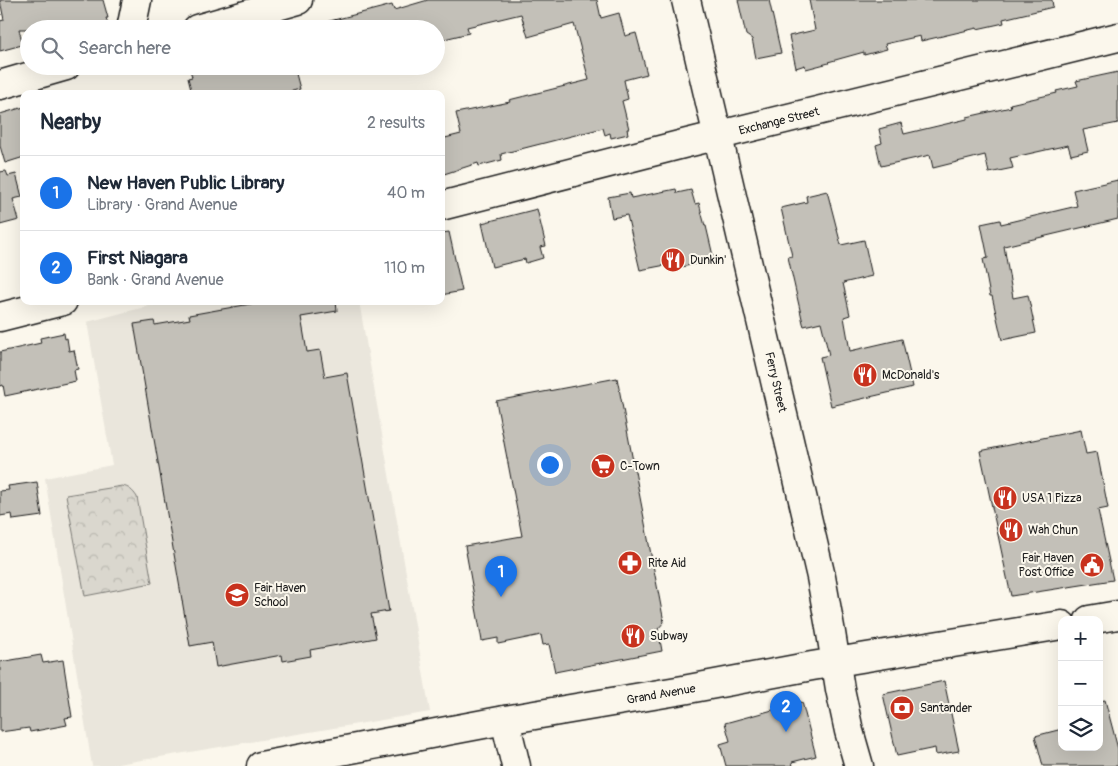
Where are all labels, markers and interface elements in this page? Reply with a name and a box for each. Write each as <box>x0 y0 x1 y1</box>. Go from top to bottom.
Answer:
search box <box>20 20 445 75</box>
icon: search <box>38 34 66 62</box>
text: Search here <box>78 36 171 60</box>
street label: Exchange Street <box>737 104 821 139</box>
text: Nearby <box>40 109 101 136</box>
text: 2 results <box>367 113 425 133</box>
text: New Haven Public Library <box>87 171 284 195</box>
text: 1 <box>53 183 59 203</box>
text: 40 m <box>387 183 425 203</box>
text: Library · Grand Avenue <box>87 195 237 215</box>
text: First Niagara <box>87 246 188 270</box>
restaurant icon: Dunkin' <box>660 247 686 273</box>
place label: Dunkin' <box>690 253 726 268</box>
text: 2 <box>52 258 60 278</box>
text: 110 m <box>384 258 425 278</box>
text: Bank · Grand Avenue <box>87 270 224 290</box>
street label: Ferry Street <box>761 350 790 414</box>
restaurant icon: McDonald's <box>852 362 878 388</box>
place label: McDonald's <box>882 368 940 383</box>
your location <box>537 452 563 478</box>
supermarket icon: C-Town <box>590 453 616 479</box>
place label: C-Town <box>620 459 660 474</box>
restaurant icon: USA 1 Pizza <box>992 485 1018 511</box>
place label: USA 1 Pizza <box>1022 491 1082 506</box>
restaurant icon: Wah Chun <box>998 517 1024 543</box>
place label: Wah Chun <box>1028 523 1078 538</box>
pharmacy icon: Rite Aid <box>617 550 643 576</box>
place label: Fair Haven Post Office <box>1019 551 1074 580</box>
public building icon: Fair Haven Post Office <box>1079 552 1105 578</box>
pin: 1 <box>485 556 517 597</box>
place label: Rite Aid <box>648 556 686 571</box>
place label: Fair Haven School <box>254 581 306 610</box>
school or university icon: Fair Haven School <box>224 582 250 608</box>
map controls <box>1058 616 1103 751</box>
button: + <box>1058 616 1103 661</box>
restaurant icon: Subway <box>620 623 646 649</box>
place label: Subway <box>650 629 688 644</box>
button: − <box>1058 661 1103 706</box>
street label: Grand Avenue <box>626 681 697 708</box>
pin: 2 <box>770 691 802 732</box>
bank icon: Santander <box>889 695 915 721</box>
place label: Santander <box>920 701 973 716</box>
button: layers <box>1058 706 1103 751</box>

